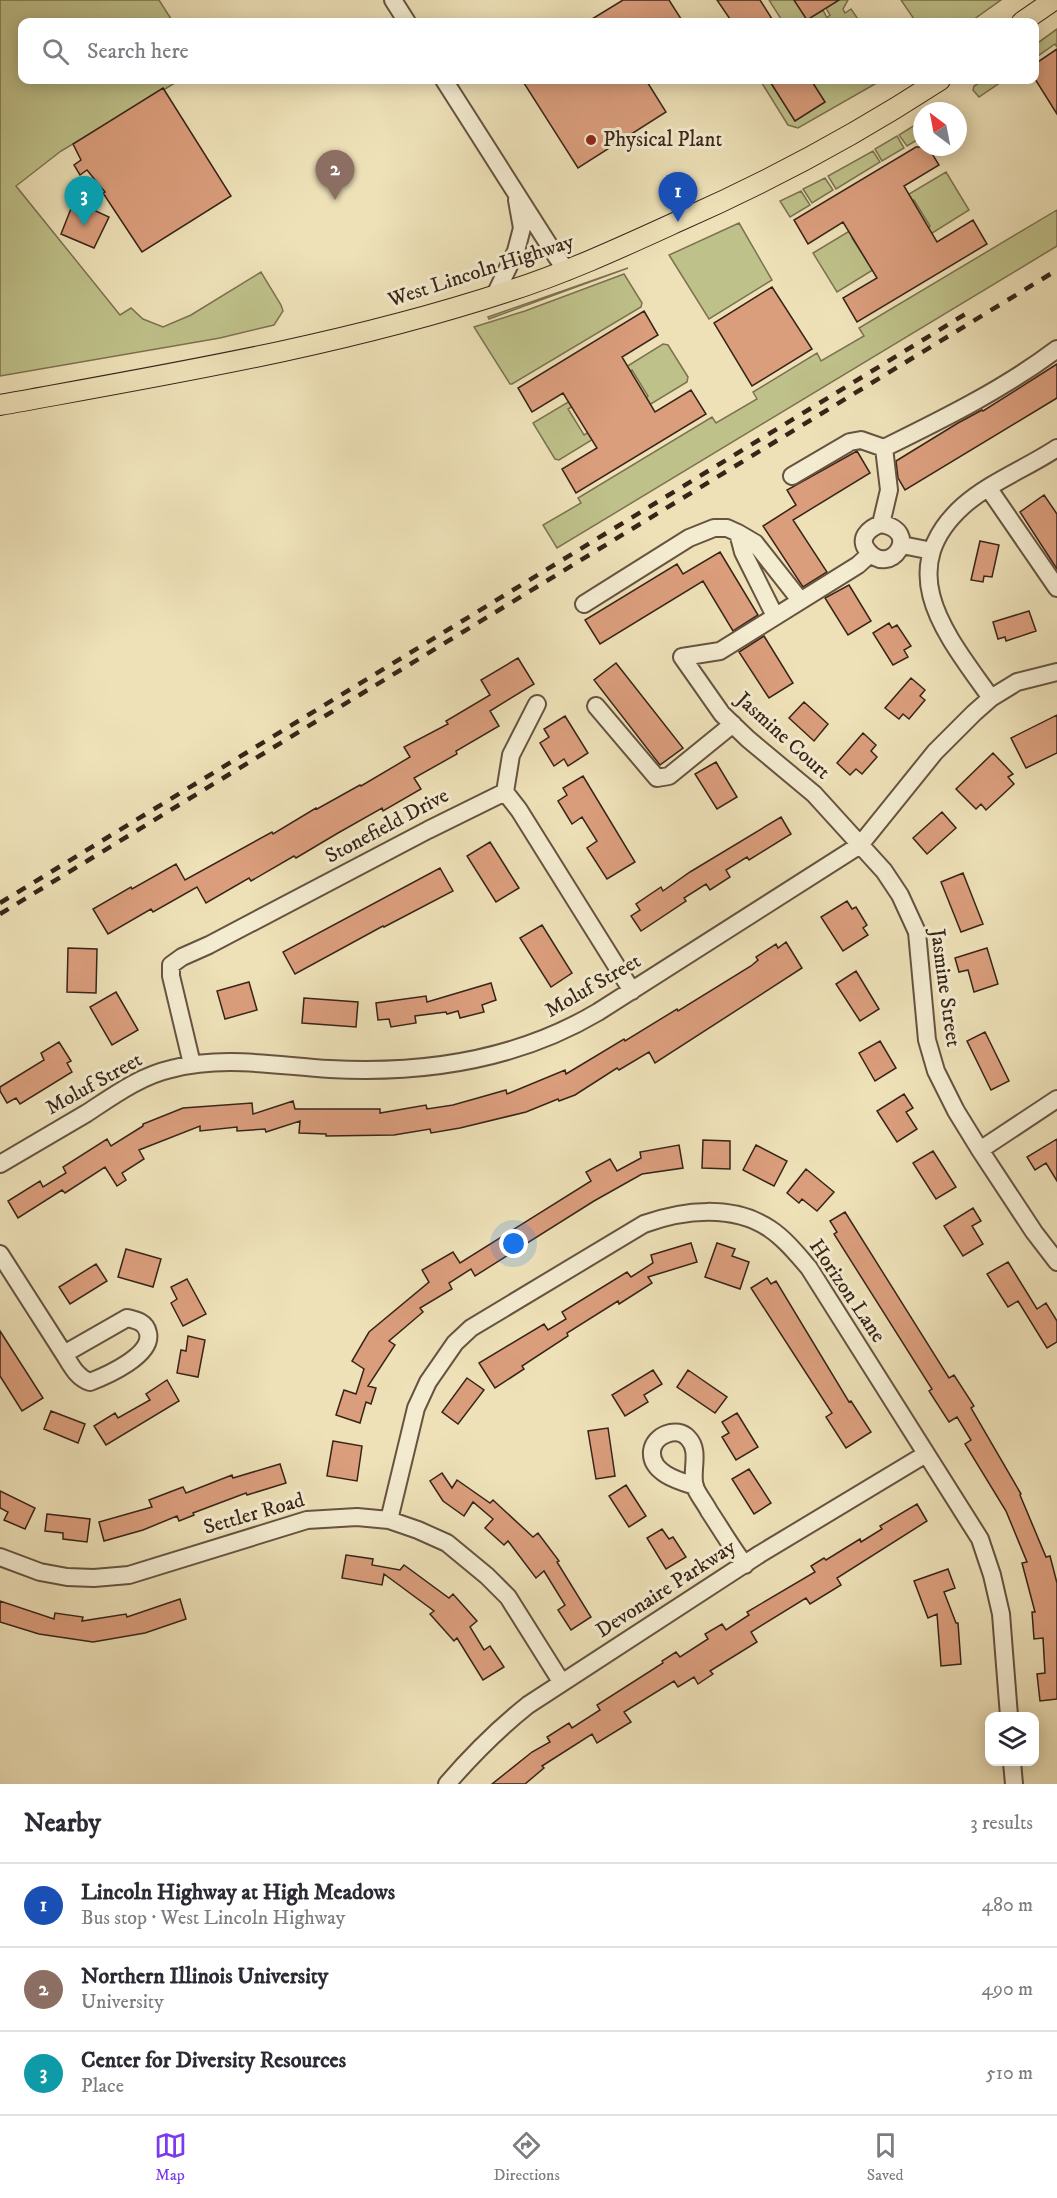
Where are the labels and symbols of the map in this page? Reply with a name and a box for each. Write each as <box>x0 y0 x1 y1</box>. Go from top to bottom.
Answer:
north arrow <box>913 102 967 156</box>
place label: Physical Plant <box>603 127 722 153</box>
marker: Physical Plant <box>584 133 598 147</box>
pin: 2 <box>316 150 354 200</box>
pin: 1 <box>658 172 698 222</box>
pin: 3 <box>64 176 104 226</box>
street label: West Lincoln Highway <box>384 228 578 314</box>
street label: Jasmine Court <box>729 686 836 785</box>
street label: Stonefield Drive <box>321 782 453 869</box>
street label: Jasmine Street <box>924 925 966 1049</box>
street label: Moluf Street <box>540 948 646 1024</box>
street label: Moluf Street <box>41 1047 147 1121</box>
your location <box>499 1229 528 1258</box>
street label: Horizon Lane <box>803 1234 891 1348</box>
street label: Settler Road <box>200 1487 308 1541</box>
street label: Devonaire Parkway <box>591 1534 742 1644</box>

